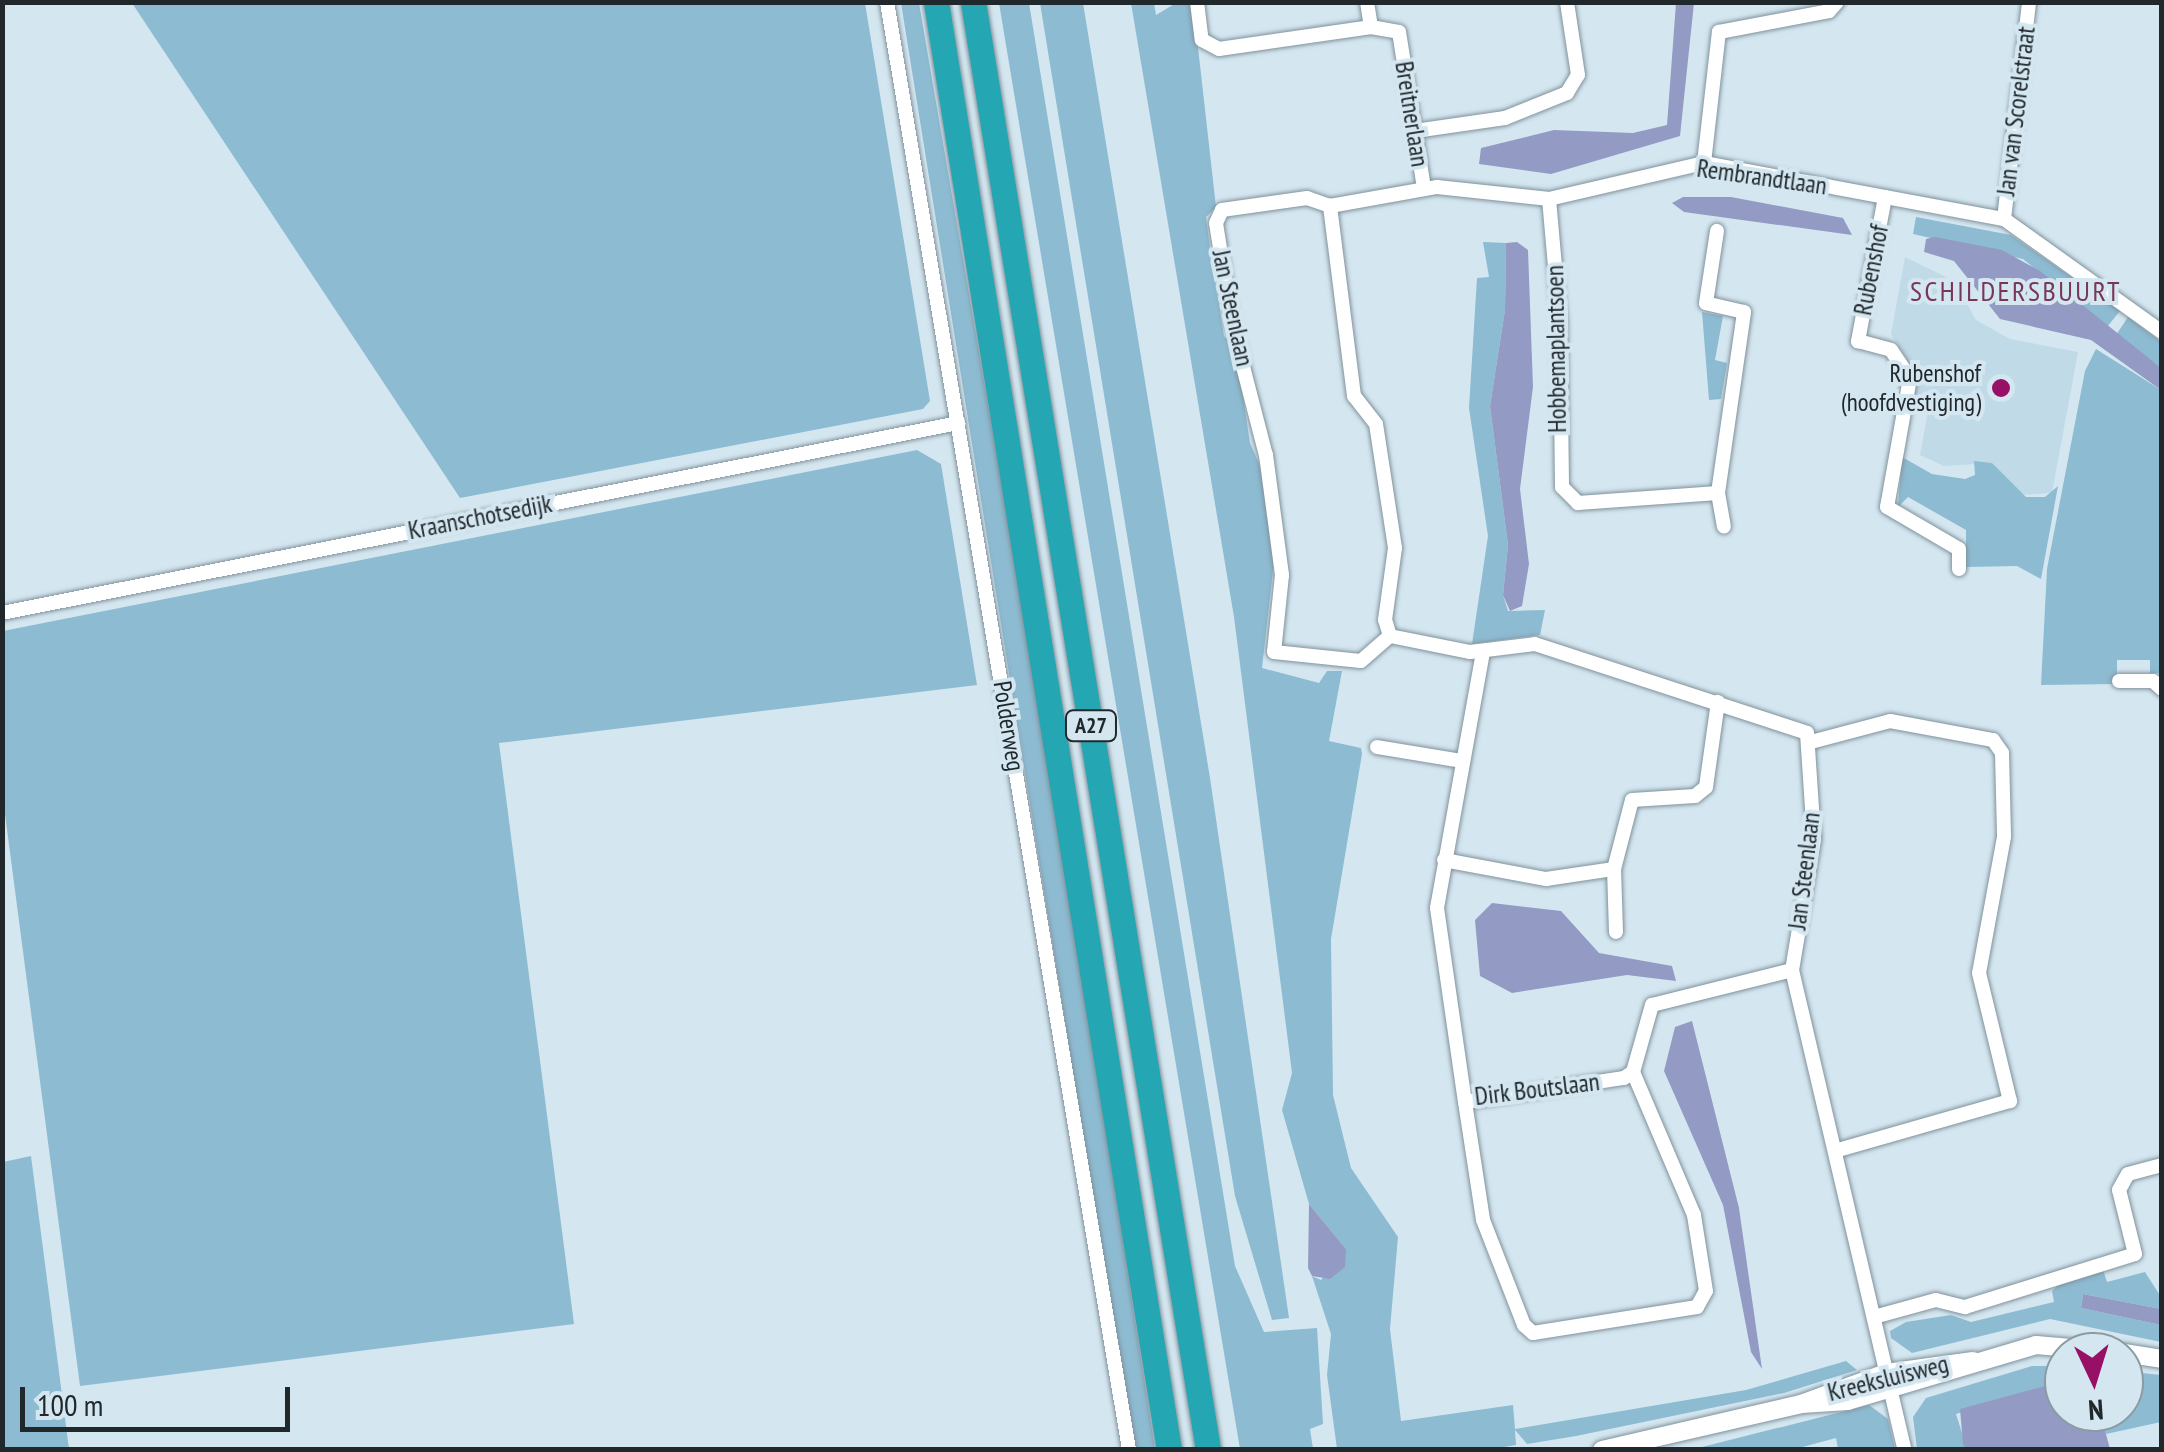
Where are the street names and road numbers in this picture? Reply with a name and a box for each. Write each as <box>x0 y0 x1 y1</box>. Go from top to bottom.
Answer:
street label: Jan van Scorelstraat <box>1991 25 2041 197</box>
street label: Breitnerlaan <box>1389 59 1435 169</box>
street label: Rembrandtlaan <box>1695 153 1829 201</box>
street label: Rubenshof <box>1848 222 1894 318</box>
street label: Jan Steenlaan <box>1206 247 1260 369</box>
street label: Hobbemaplantsoen <box>1540 265 1572 433</box>
street label: Kraanschotsedijk <box>406 488 554 546</box>
street label: Polderweg <box>987 679 1031 773</box>
road number: A27 <box>1064 709 1118 743</box>
street label: Jan Steenlaan <box>1782 811 1826 931</box>
street label: Dirk Boutslaan <box>1473 1066 1601 1112</box>
street label: Kreeksluisweg <box>1825 1349 1951 1407</box>

